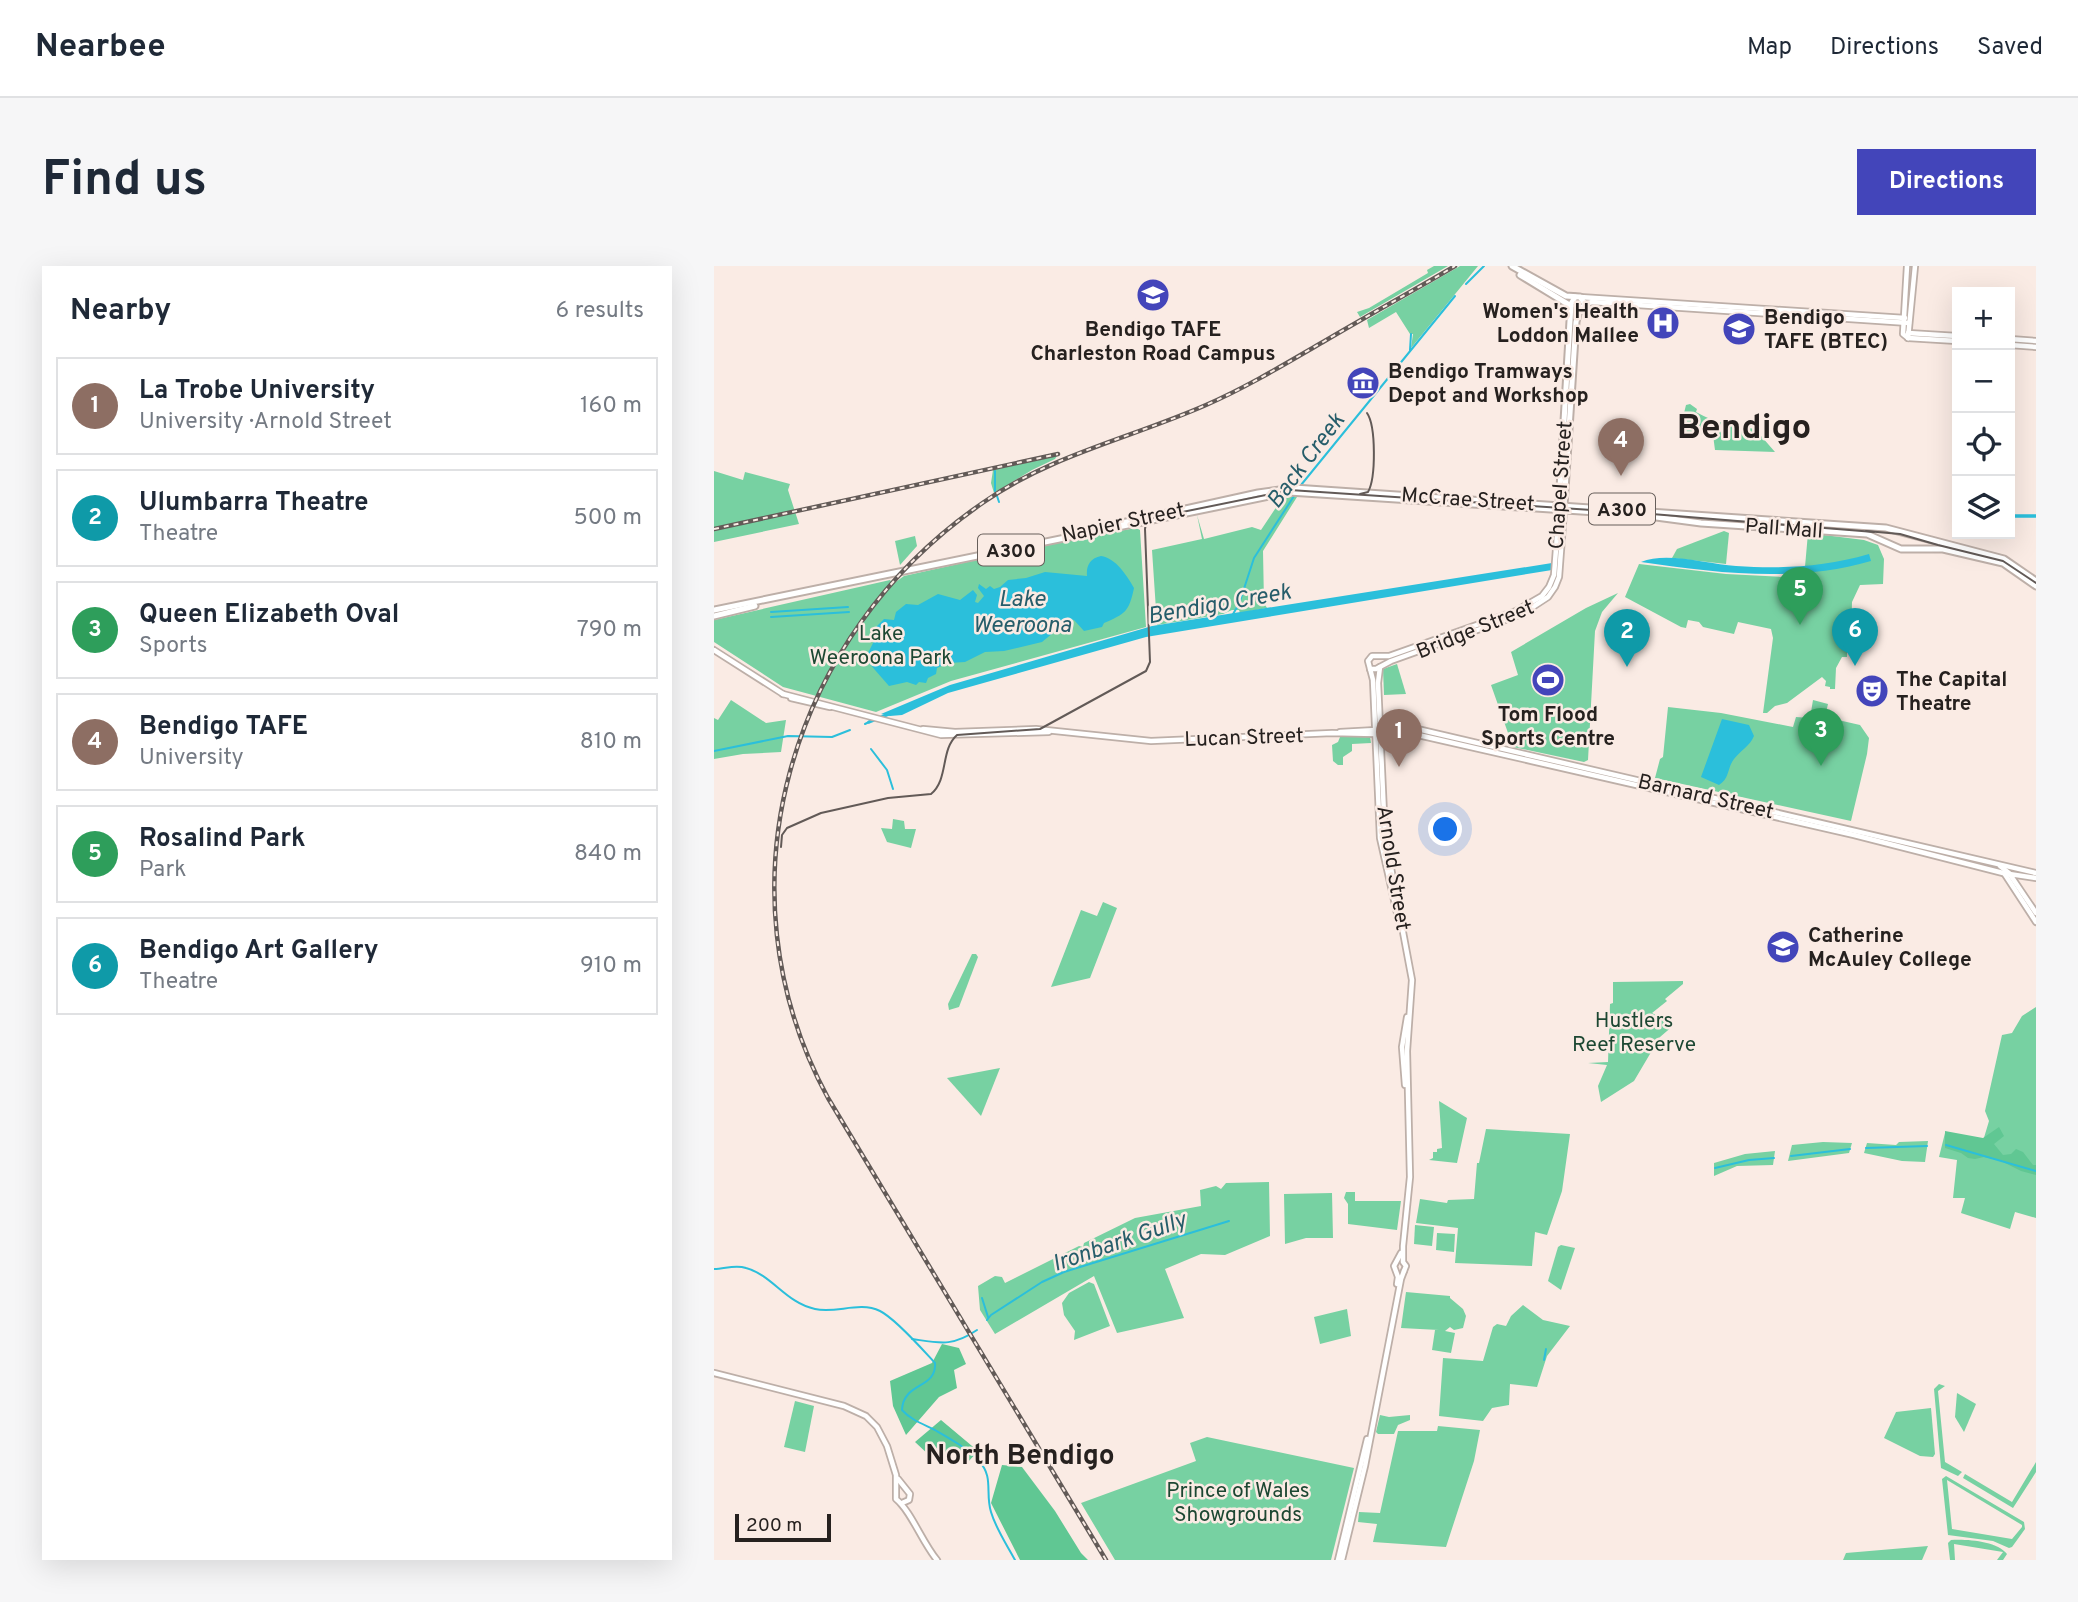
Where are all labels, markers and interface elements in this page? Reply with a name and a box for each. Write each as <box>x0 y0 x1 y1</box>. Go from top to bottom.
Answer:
text: Nearbee <box>35 27 166 69</box>
text: Map <box>1747 33 1792 63</box>
text: Directions <box>1830 33 1939 63</box>
text: Saved <box>1977 33 2043 63</box>
button: Directions <box>1857 149 2036 215</box>
text: Find us <box>42 151 207 213</box>
school or university icon: Bendigo TAFE Charleston Road Campus <box>1134 276 1172 314</box>
map controls <box>1952 287 2015 539</box>
button: + <box>1952 287 2015 350</box>
text: Nearby <box>70 293 171 330</box>
text: 6 results <box>556 297 644 326</box>
place label: Women's Health Loddon Mallee <box>1482 299 1639 350</box>
hospital icon: Women's Health Loddon Mallee <box>1644 304 1682 342</box>
place label: Bendigo TAFE (BTEC) <box>1764 305 1888 356</box>
school or university icon: Bendigo TAFE (BTEC) <box>1720 310 1758 348</box>
place label: Bendigo TAFE Charleston Road Campus <box>1030 317 1276 368</box>
button: − <box>1952 350 2015 413</box>
place label: Bendigo Tramways Depot and Workshop <box>1388 359 1589 410</box>
museum icon: Bendigo Tramways Depot and Workshop <box>1344 364 1382 402</box>
text: La Trobe University <box>139 375 375 408</box>
text: 1 <box>90 392 100 421</box>
text: 160 m <box>580 392 642 421</box>
district label: Bendigo <box>1677 407 1811 451</box>
text: University · Arnold Street <box>139 408 392 437</box>
water label: Back Creek <box>1262 408 1353 515</box>
button: locate <box>1952 413 2015 476</box>
pin: 4 <box>1598 418 1644 476</box>
street label: Chapel Street <box>1544 420 1579 550</box>
button: layers <box>1952 476 2015 539</box>
street label: McCrae Street <box>1400 482 1536 519</box>
text: Ulumbarra Theatre <box>139 487 369 520</box>
road number: A300 <box>1589 494 1655 524</box>
street label: Napier Street <box>1059 497 1187 550</box>
text: 2 <box>88 504 102 533</box>
text: 500 m <box>574 504 642 533</box>
street label: Pall Mall <box>1744 513 1824 546</box>
text: Theatre <box>139 520 218 549</box>
road number: A300 <box>978 534 1044 566</box>
pin: 5 <box>1777 567 1823 625</box>
water label: Bendigo Creek <box>1145 579 1294 632</box>
water label: Lake Weeroona <box>973 586 1072 641</box>
street label: Bridge Street <box>1413 595 1538 666</box>
text: Queen Elizabeth Oval <box>139 599 399 632</box>
pin: 6 <box>1832 608 1878 666</box>
pin: 2 <box>1604 609 1650 667</box>
text: 3 <box>88 616 102 645</box>
text: 790 m <box>577 616 642 645</box>
park label: Lake Weeroona Park <box>810 621 952 672</box>
text: Sports <box>139 632 207 661</box>
sports icon: Tom Flood Sports Centre <box>1529 661 1567 699</box>
place label: The Capital Theatre <box>1896 667 2007 718</box>
theatre icon: The Capital Theatre <box>1853 672 1891 710</box>
place label: Tom Flood Sports Centre <box>1481 702 1615 753</box>
pin: 3 <box>1798 708 1844 766</box>
pin: 1 <box>1376 709 1422 767</box>
text: Bendigo TAFE <box>139 711 308 744</box>
street label: Lucan Street <box>1184 723 1304 754</box>
text: 4 <box>88 728 102 757</box>
text: 810 m <box>580 728 642 757</box>
text: University <box>139 744 244 773</box>
street label: Barnard Street <box>1635 769 1776 826</box>
street label: Arnold Street <box>1369 804 1416 933</box>
your location <box>1428 812 1462 846</box>
text: Rosalind Park <box>139 823 305 856</box>
text: 5 <box>88 840 102 869</box>
text: 840 m <box>574 840 642 869</box>
text: Park <box>139 856 186 885</box>
place label: Catherine McAuley College <box>1808 923 1972 974</box>
school or university icon: Catherine McAuley College <box>1764 928 1802 966</box>
text: Bendigo Art Gallery <box>139 935 379 968</box>
text: 6 <box>88 952 102 981</box>
text: 910 m <box>580 952 642 981</box>
text: Theatre <box>139 968 218 997</box>
park label: Hustlers Reef Reserve <box>1572 1008 1696 1059</box>
water label: Ironbark Gully <box>1049 1206 1193 1280</box>
district label: North Bendigo <box>925 1439 1115 1475</box>
park label: Prince of Wales Showgrounds <box>1166 1478 1310 1529</box>
scale bar <box>735 1511 831 1543</box>
text: 200 m <box>746 1514 802 1538</box>

